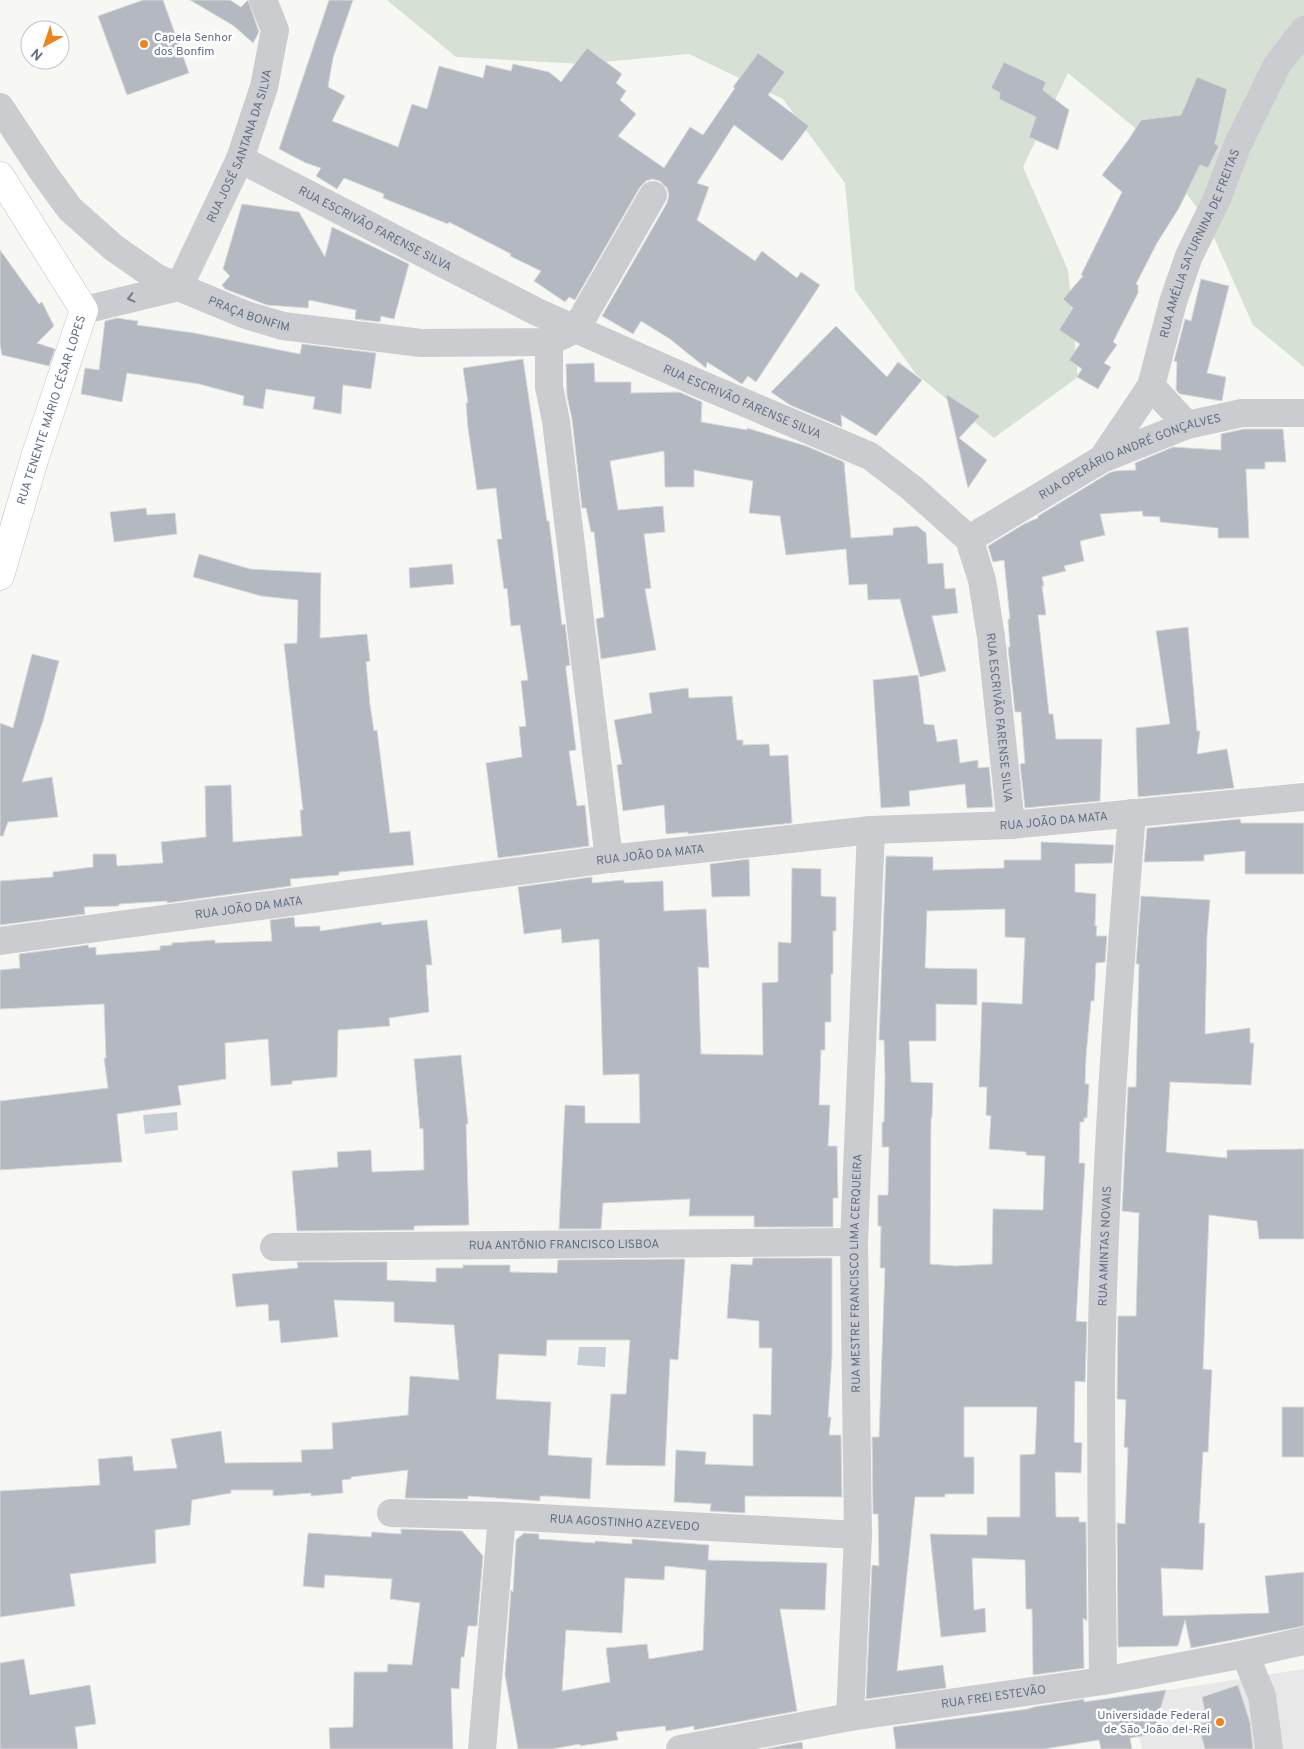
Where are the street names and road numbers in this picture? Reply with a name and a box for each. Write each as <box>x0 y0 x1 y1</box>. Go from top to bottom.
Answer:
street label: RUA JOSÉ SANTANA DA SILVA <box>204 68 276 226</box>
street label: RUA AMÉLIA SATURNINA DE FREITAS <box>1157 147 1244 340</box>
street label: RUA ESCRIVÃO FARENSE SILVA <box>295 183 454 276</box>
street label: PRAÇA BONFIM <box>205 293 291 336</box>
street label: RUA TENENTE MÁRIO CÉSAR LOPES <box>14 313 90 507</box>
street label: RUA ESCRIVÃO FARENSE SILVA <box>660 361 823 443</box>
street label: RUA OPERÁRIO ANDRÉ GONÇALVES <box>1036 411 1223 504</box>
street label: RUA ESCRIVÃO FARENSE SILVA <box>981 632 1016 804</box>
street label: RUA JOÃO DA MATA <box>999 809 1109 834</box>
street label: RUA JOÃO DA MATA <box>595 841 705 870</box>
street label: RUA JOÃO DA MATA <box>194 893 304 924</box>
street label: RUA MESTRE FRANCISCO LIMA CERQUEIRA <box>847 1153 867 1393</box>
street label: RUA AMINTAS NOVAIS <box>1096 1186 1116 1307</box>
street label: RUA ANTÔNIO FRANCISCO LISBOA <box>469 1237 659 1254</box>
street label: RUA AGOSTINHO AZEVEDO <box>549 1512 700 1536</box>
street label: RUA FREI ESTEVÃO <box>940 1682 1047 1713</box>

